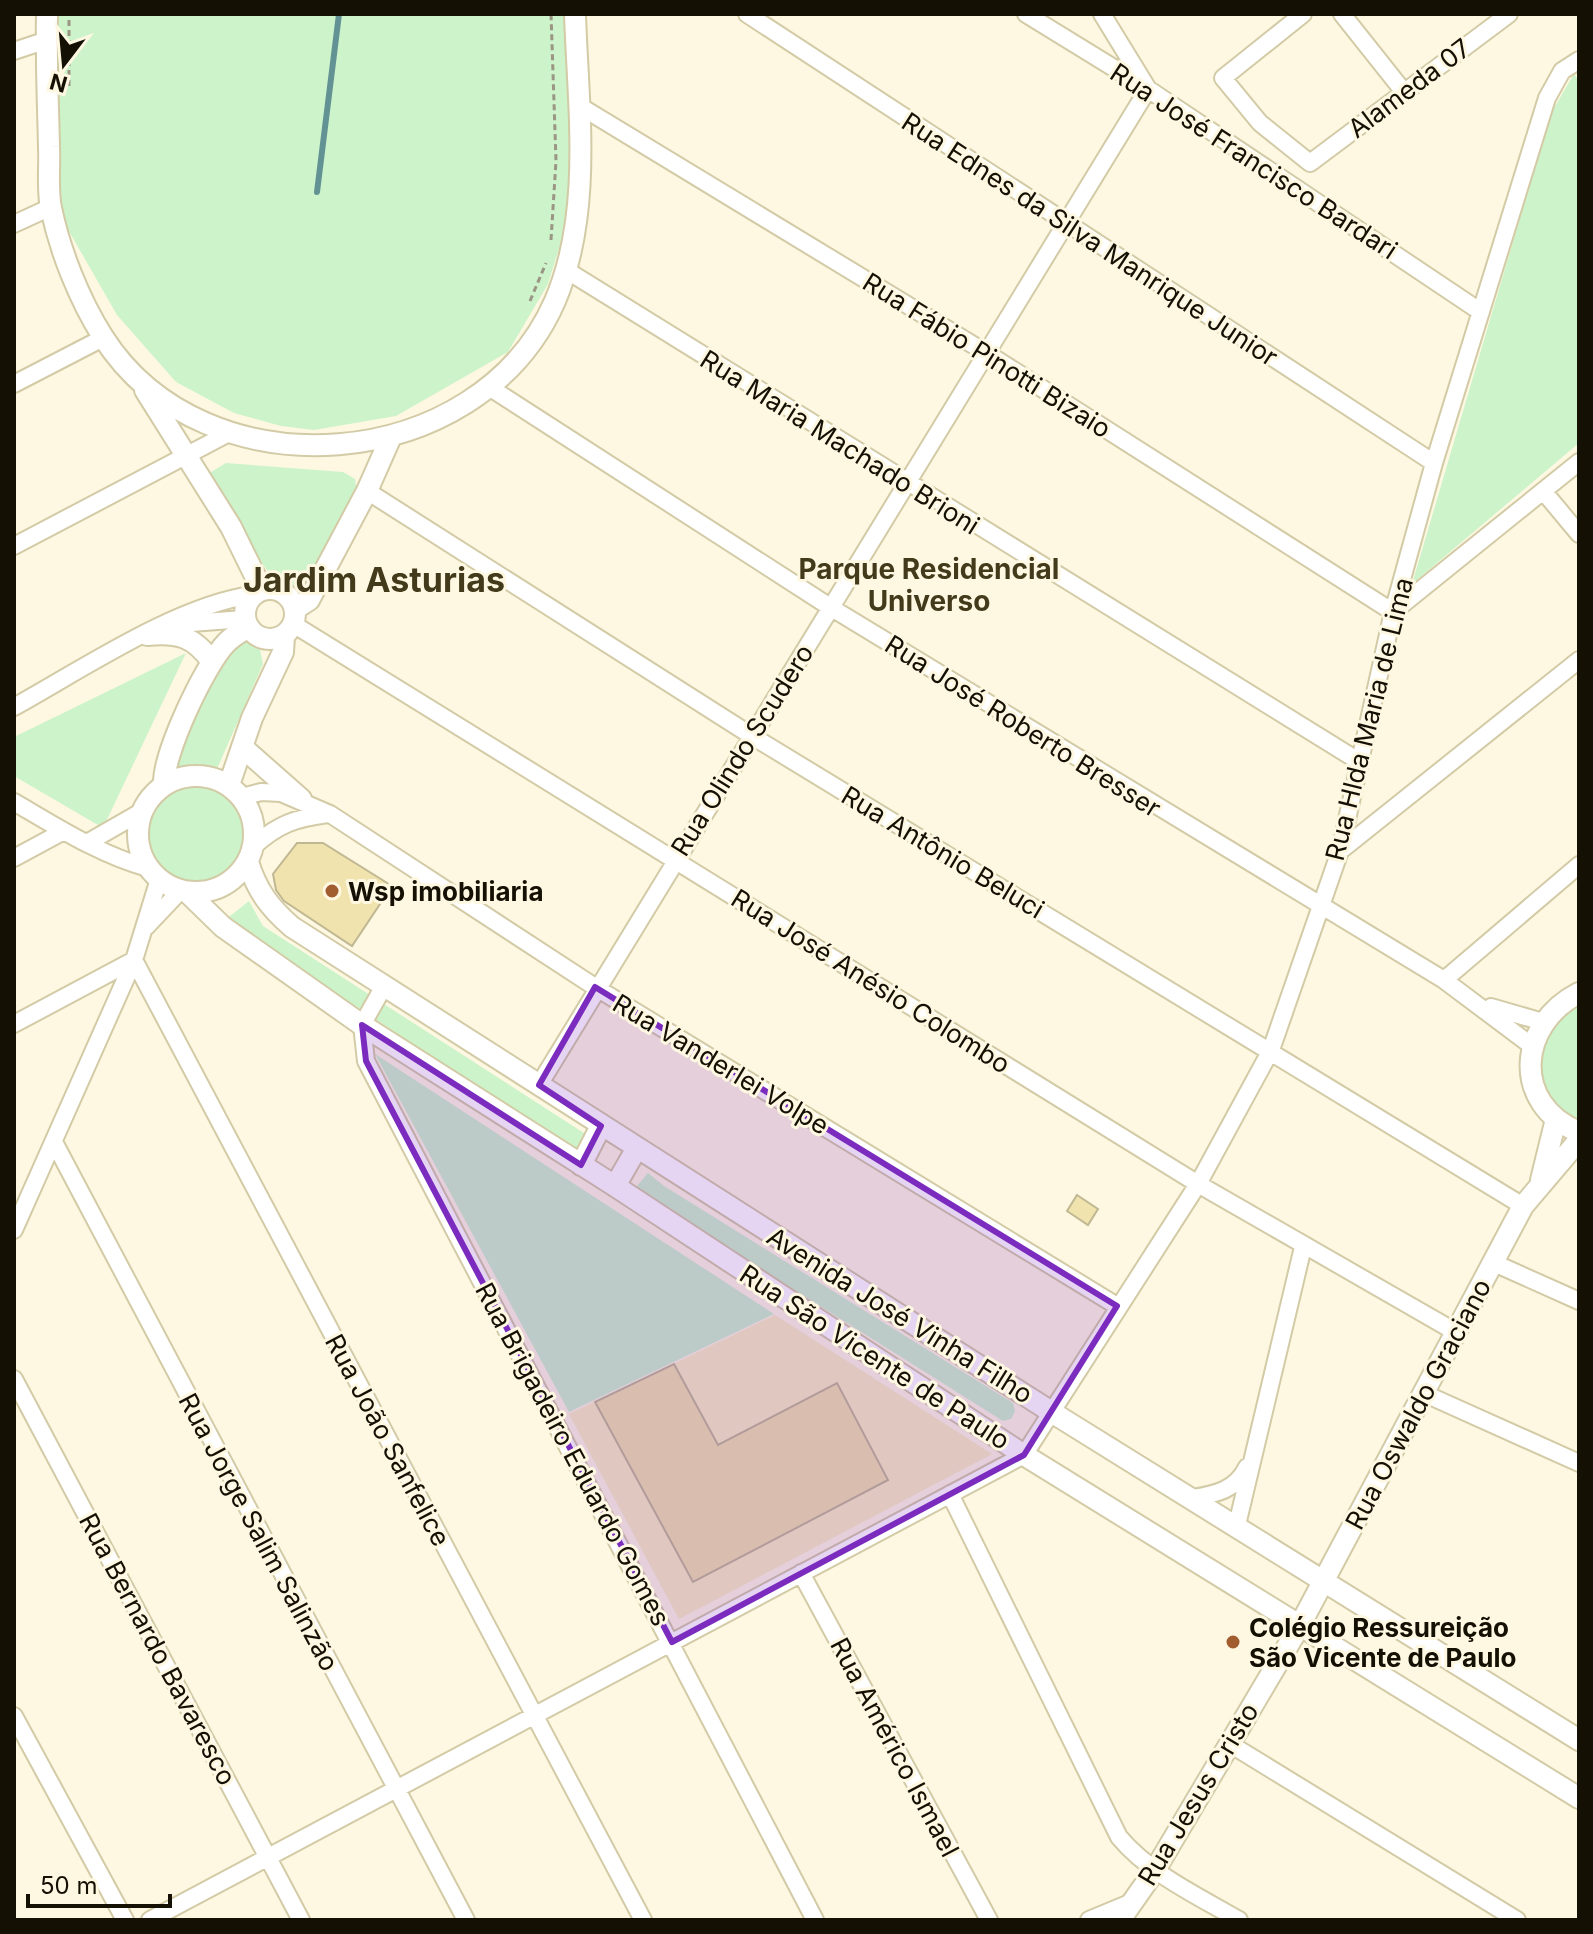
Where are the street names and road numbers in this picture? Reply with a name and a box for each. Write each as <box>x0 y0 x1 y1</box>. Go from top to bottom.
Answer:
street label: Alameda 07 <box>1342 32 1476 144</box>
street label: Rua José Francisco Bardari <box>1105 57 1403 265</box>
street label: Rua Ednes da Silva Manrique Junior <box>896 106 1284 372</box>
street label: Rua Fábio Pinotti Bizaio <box>857 266 1117 444</box>
street label: Rua Maria Machado Brioni <box>695 343 985 541</box>
street label: Rua Hlda Maria de Lima <box>1319 574 1419 864</box>
street label: Rua José Roberto Bresser <box>880 628 1167 824</box>
street label: Rua Olindo Scudero <box>664 638 820 862</box>
street label: Rua Antônio Beluci <box>836 779 1050 925</box>
street label: Rua José Anésio Colombo <box>726 882 1016 1080</box>
street label: Rua Vanderlei Volpe <box>607 987 835 1141</box>
street label: Avenida José Vinha Filho <box>761 1220 1039 1410</box>
street label: Rua São Vicente de Paulo <box>734 1258 1016 1456</box>
street label: Rua Oswaldo Graciano <box>1339 1274 1497 1534</box>
street label: Rua Brigadeiro Eduardo Gomes <box>469 1277 677 1631</box>
street label: Rua João Sanfelice <box>319 1329 457 1551</box>
street label: Rua Jorge Salim Salinzão <box>173 1388 345 1676</box>
street label: Rua Bernardo Bavaresco <box>73 1508 243 1790</box>
street label: Rua Américo Ismael <box>824 1632 966 1862</box>
street label: Rua Jesus Cristo <box>1131 1697 1265 1891</box>

